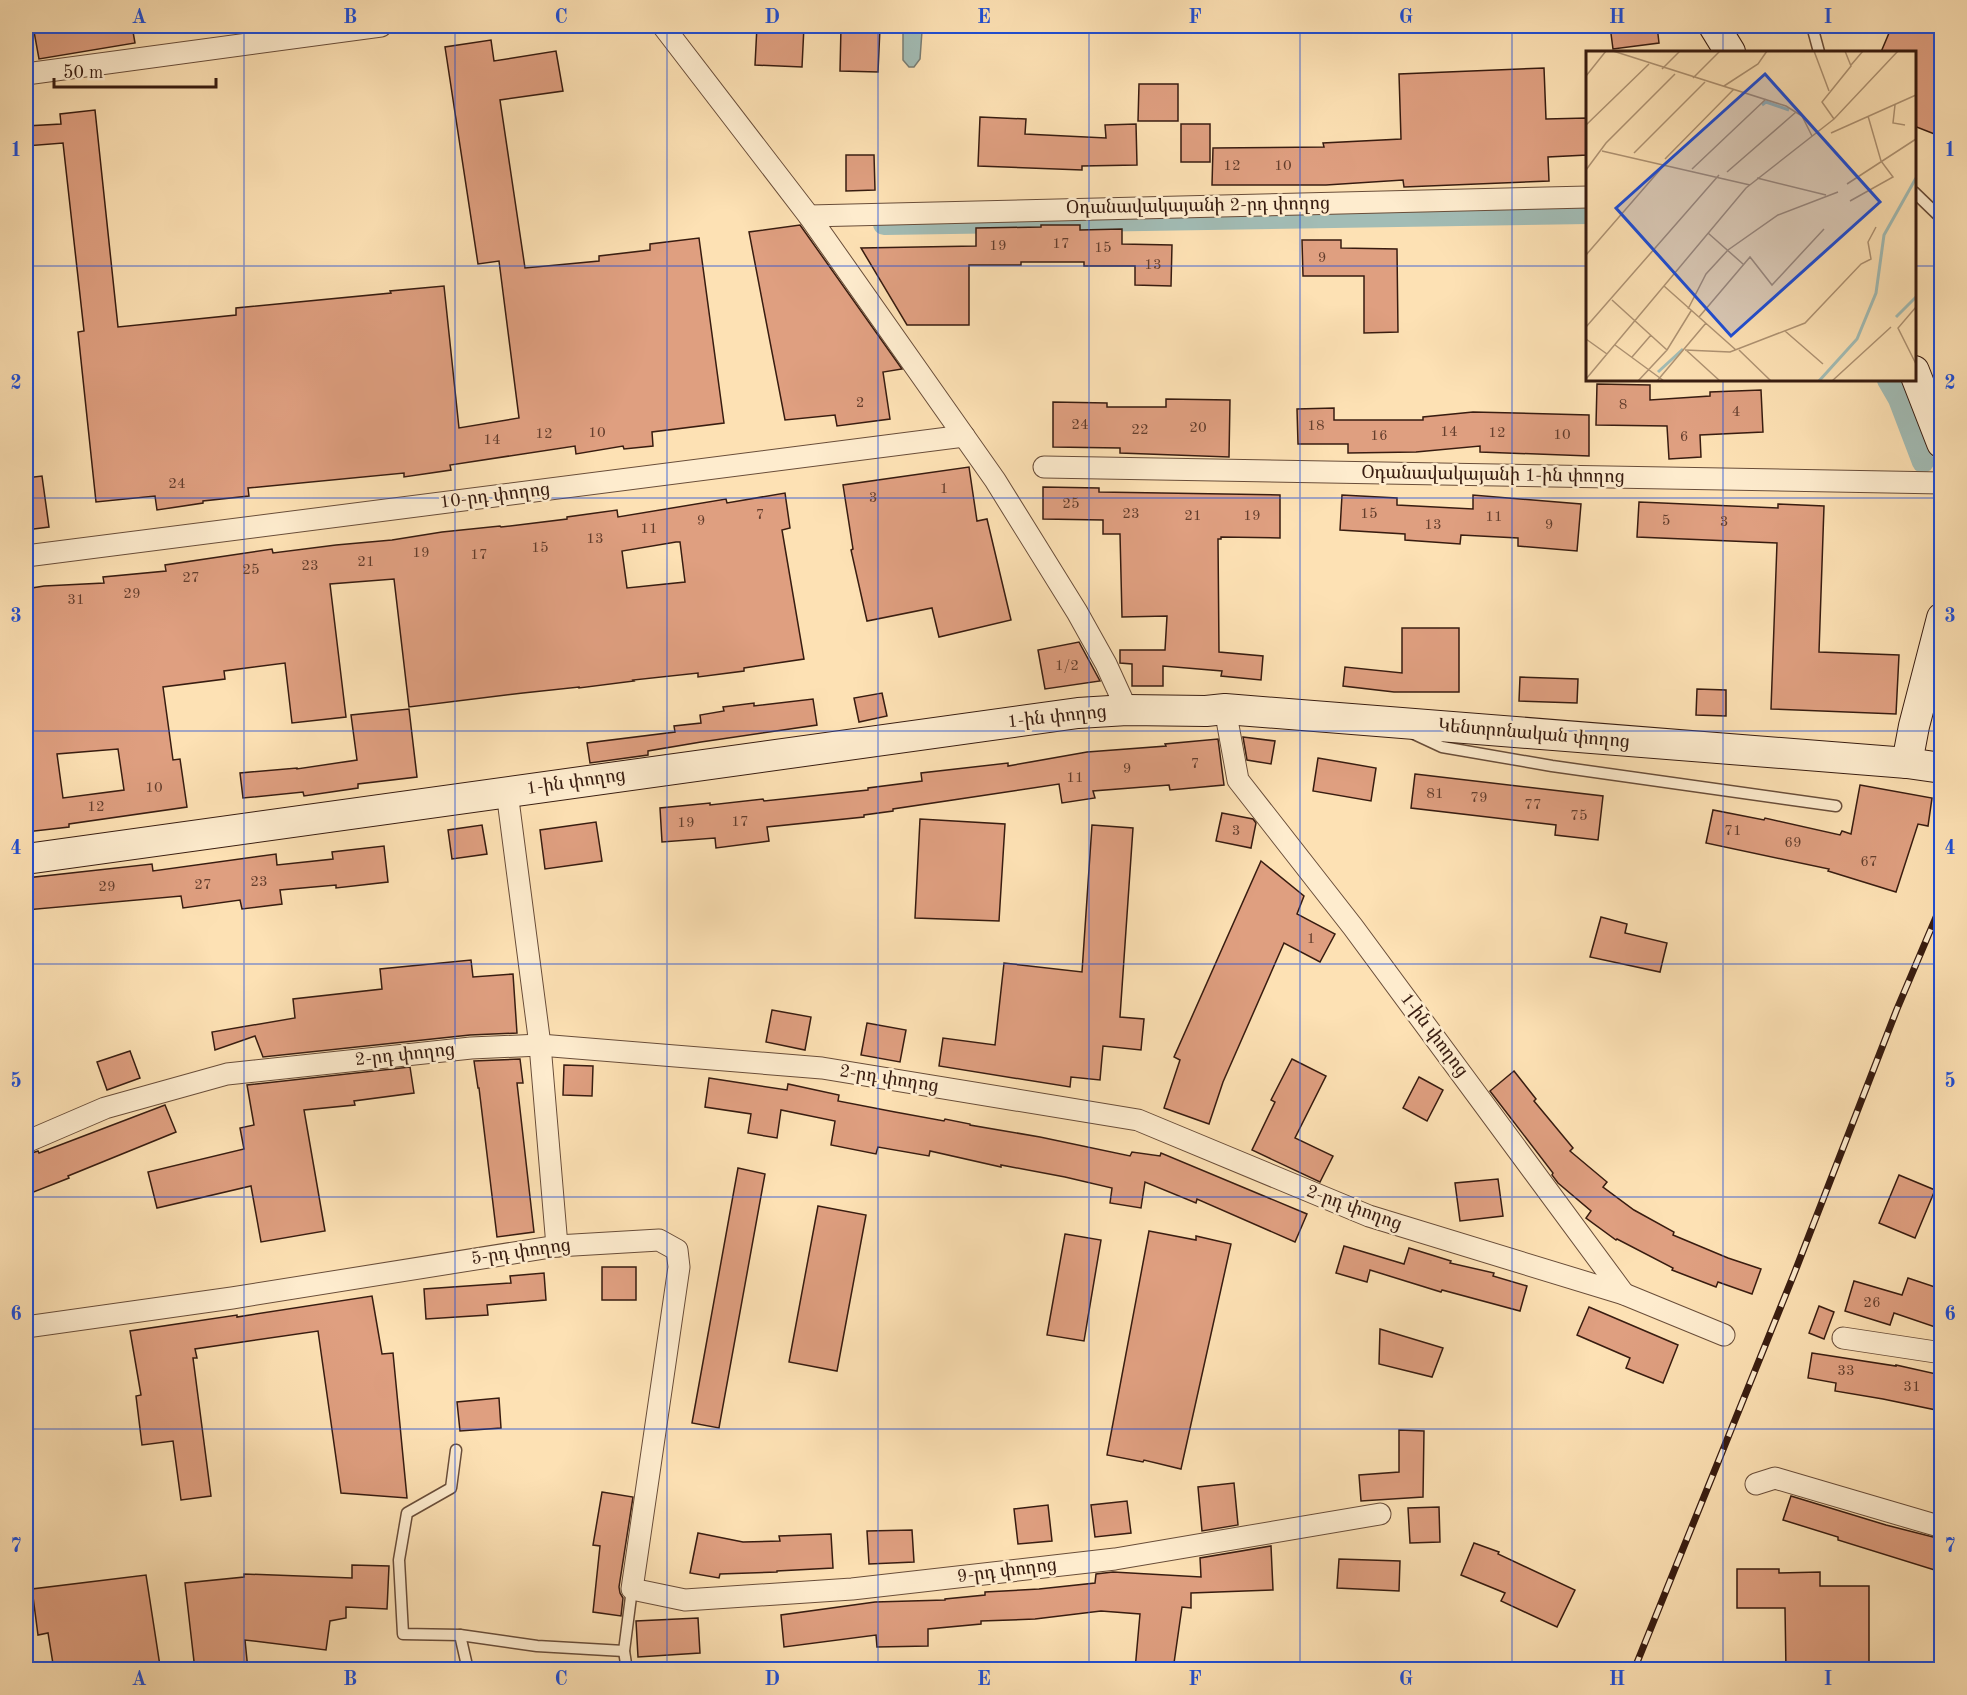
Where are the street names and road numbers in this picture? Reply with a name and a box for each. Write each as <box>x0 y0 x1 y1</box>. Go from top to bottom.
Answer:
street label: Օդանավակայանի 2-րդ փողոց <box>1066 195 1330 218</box>
street label: Օդանավակայանի 1-ին փողոց <box>1361 464 1625 487</box>
street label: 10-րդ փողոց <box>439 480 551 513</box>
street label: 1-ին փողոց <box>1006 703 1108 732</box>
street label: Կենտրոնական փողոց <box>1437 717 1631 752</box>
street label: 1-ին փողոց <box>525 766 627 799</box>
street label: 1-ին փողոց <box>1396 990 1471 1081</box>
street label: 2-րդ փողոց <box>354 1041 456 1070</box>
street label: 2-րդ փողոց <box>838 1062 940 1097</box>
street label: 2-րդ փողոց <box>1303 1182 1404 1235</box>
street label: 5-րդ փողոց <box>470 1236 572 1269</box>
street label: 9-րդ փողոց <box>956 1556 1058 1587</box>

